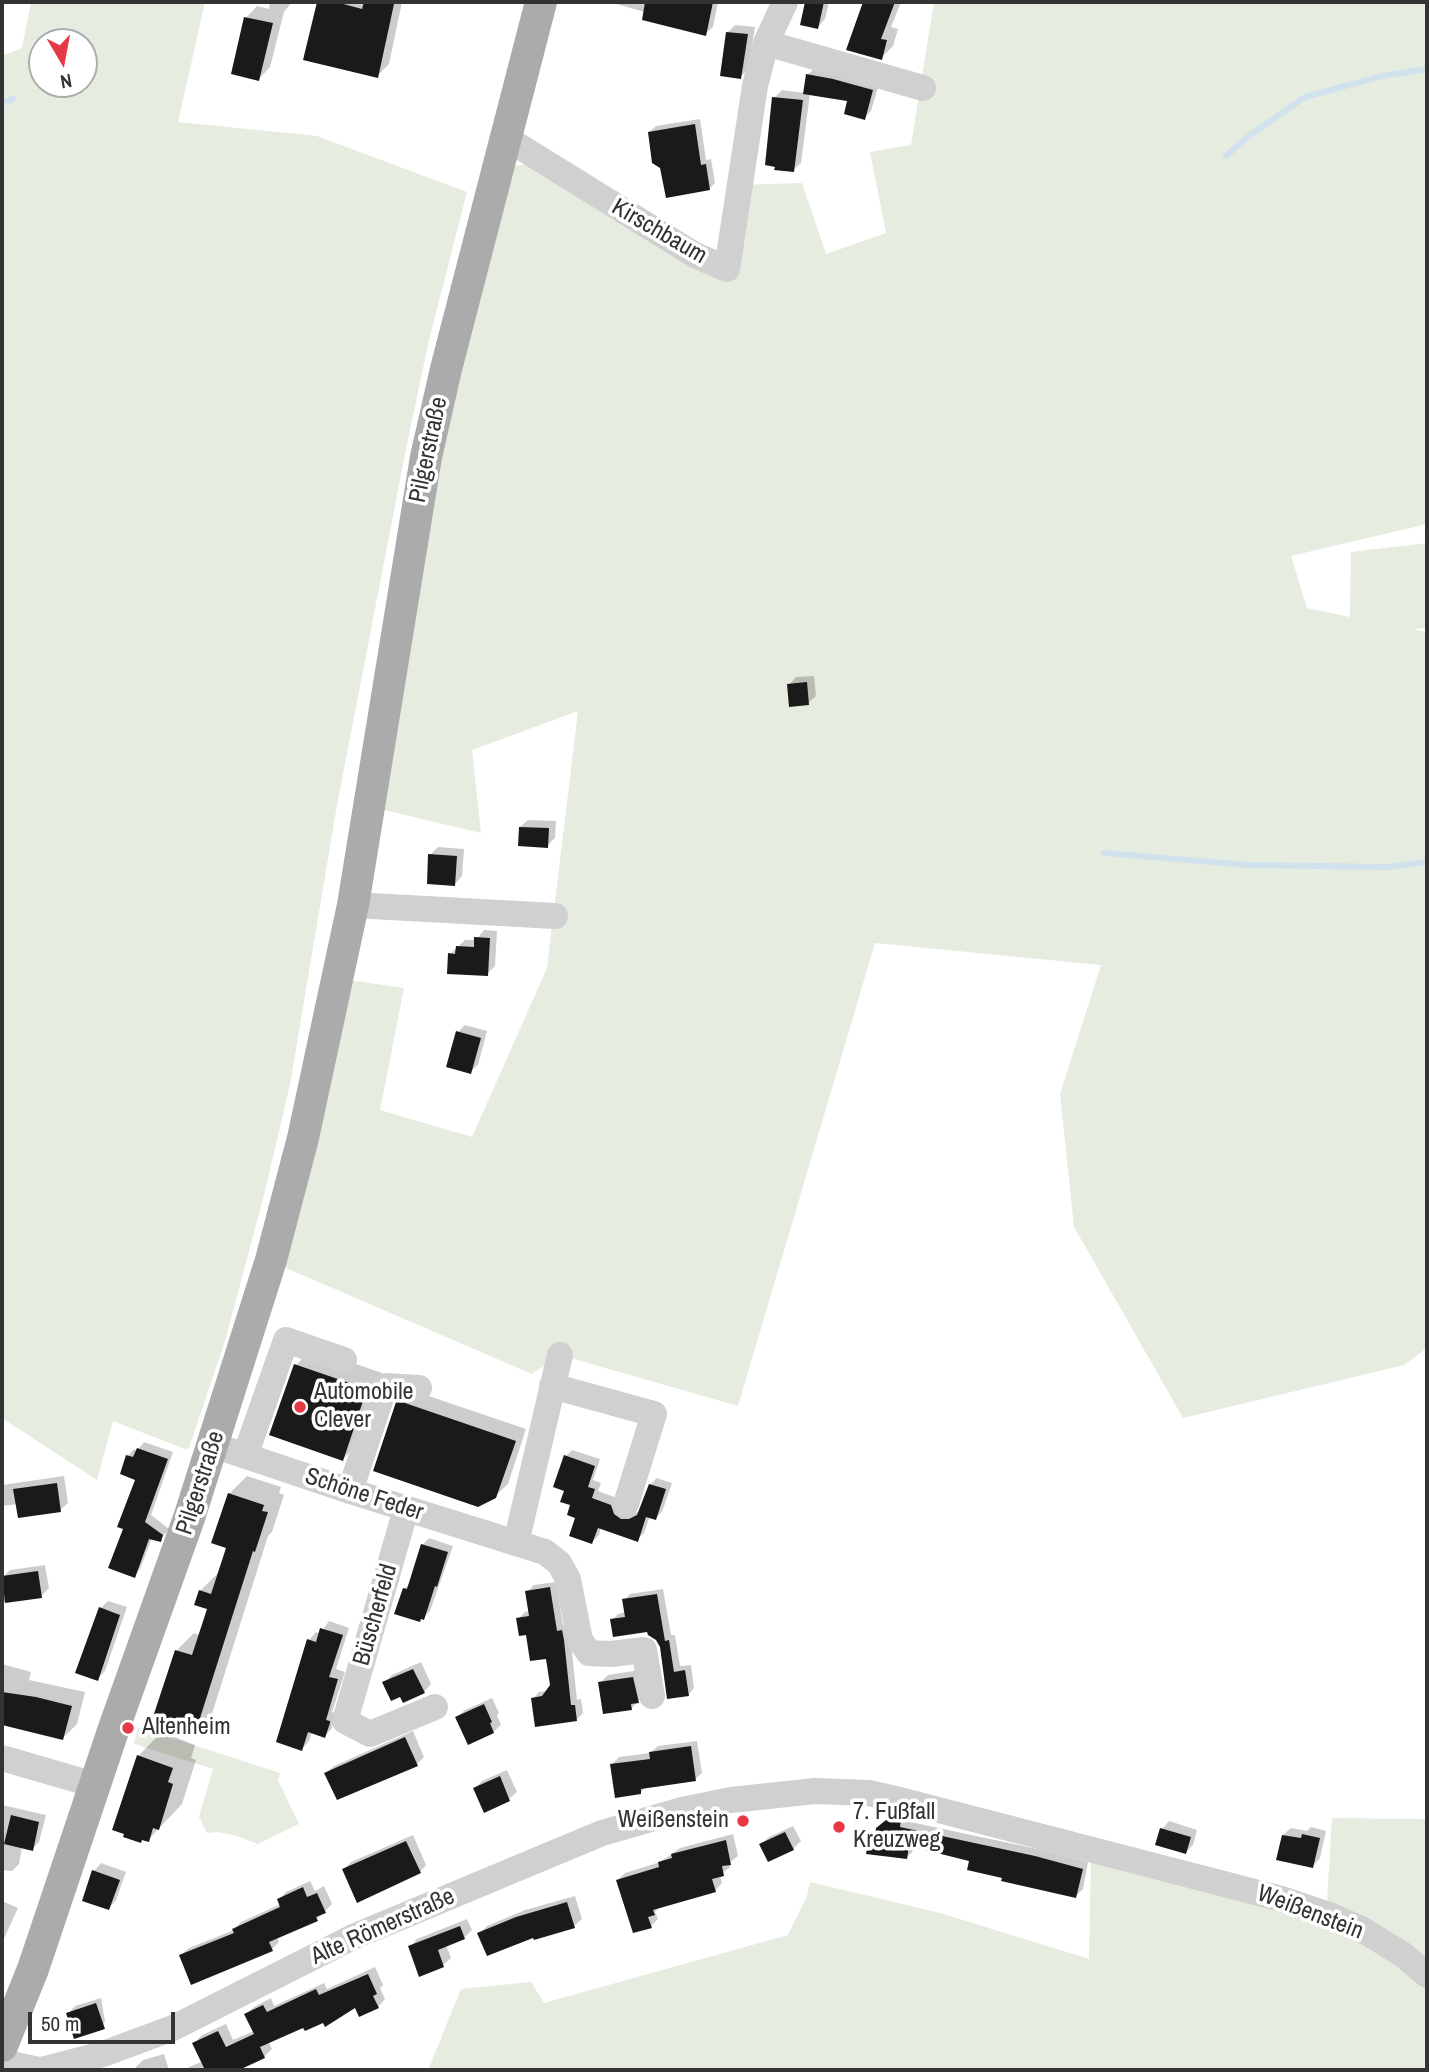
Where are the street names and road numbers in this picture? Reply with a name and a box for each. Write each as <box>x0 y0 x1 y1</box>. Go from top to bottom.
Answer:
street label: Kirschbaum <box>606 193 712 271</box>
street label: Pilgerstraße <box>404 395 454 505</box>
street label: Pilgerstraße <box>171 1428 231 1538</box>
street label: Schöne Feder <box>301 1462 427 1528</box>
street label: Büscherfeld <box>348 1561 404 1669</box>
street label: Weißenstein <box>1253 1880 1367 1946</box>
street label: Alte Römerstraße <box>307 1882 459 1972</box>

